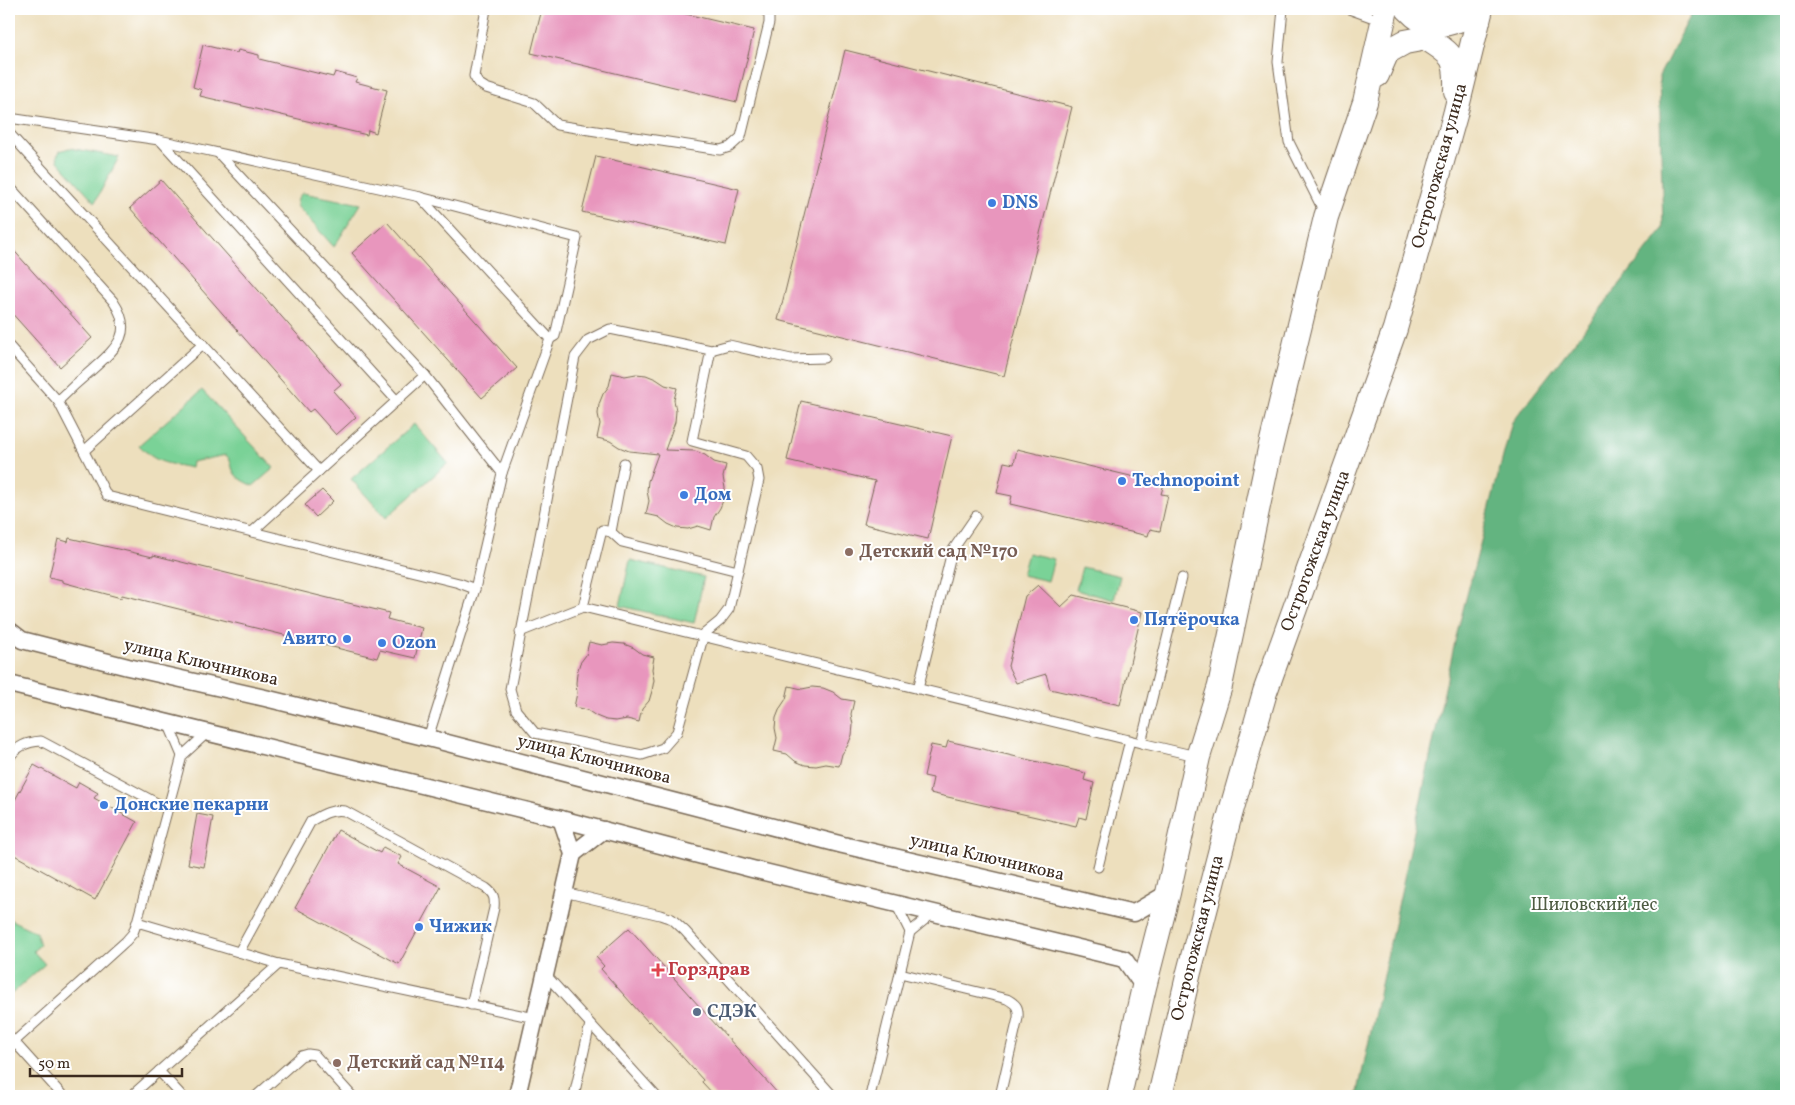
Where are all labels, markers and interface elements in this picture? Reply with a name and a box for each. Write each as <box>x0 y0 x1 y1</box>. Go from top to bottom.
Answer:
street label: Острогожская улица <box>1406 80 1474 251</box>
place label: DNS <box>1002 191 1038 216</box>
marker: DNS <box>986 197 998 209</box>
street label: Острогожская улица <box>1275 467 1357 635</box>
place label: Technopoint <box>1132 469 1240 494</box>
marker: Technopoint <box>1116 475 1128 487</box>
place label: Дом <box>694 483 732 508</box>
marker: Дом <box>678 489 690 501</box>
place label: Детский сад №170 <box>859 540 1018 565</box>
marker: Детский сад №170 <box>843 546 855 558</box>
place label: Пятёрочка <box>1144 608 1240 633</box>
marker: Пятёрочка <box>1128 614 1140 626</box>
place label: Авито <box>282 627 337 652</box>
place label: Ozon <box>392 631 437 656</box>
street label: улица Ключникова <box>121 633 281 693</box>
marker: Авито <box>341 633 353 645</box>
marker: Ozon <box>376 637 388 649</box>
street label: улица Ключникова <box>514 729 674 791</box>
place label: Донские пекарни <box>114 793 269 818</box>
marker: Донские пекарни <box>98 799 110 811</box>
street label: улица Ключникова <box>907 828 1067 888</box>
street label: Острогожская улица <box>1165 852 1231 1024</box>
park label: Шиловский лес <box>1530 893 1658 918</box>
place label: Чижик <box>429 915 492 940</box>
marker: Чижик <box>413 921 425 933</box>
place label: Горздрав <box>668 958 750 983</box>
marker: Горздрав <box>652 964 664 976</box>
place label: СДЭК <box>707 1000 757 1025</box>
marker: СДЭК <box>691 1006 703 1018</box>
scale bar <box>30 1045 182 1077</box>
place label: Детский сад №114 <box>347 1051 505 1076</box>
text: 50 m <box>38 1054 70 1075</box>
marker: Детский сад №114 <box>331 1057 343 1069</box>

